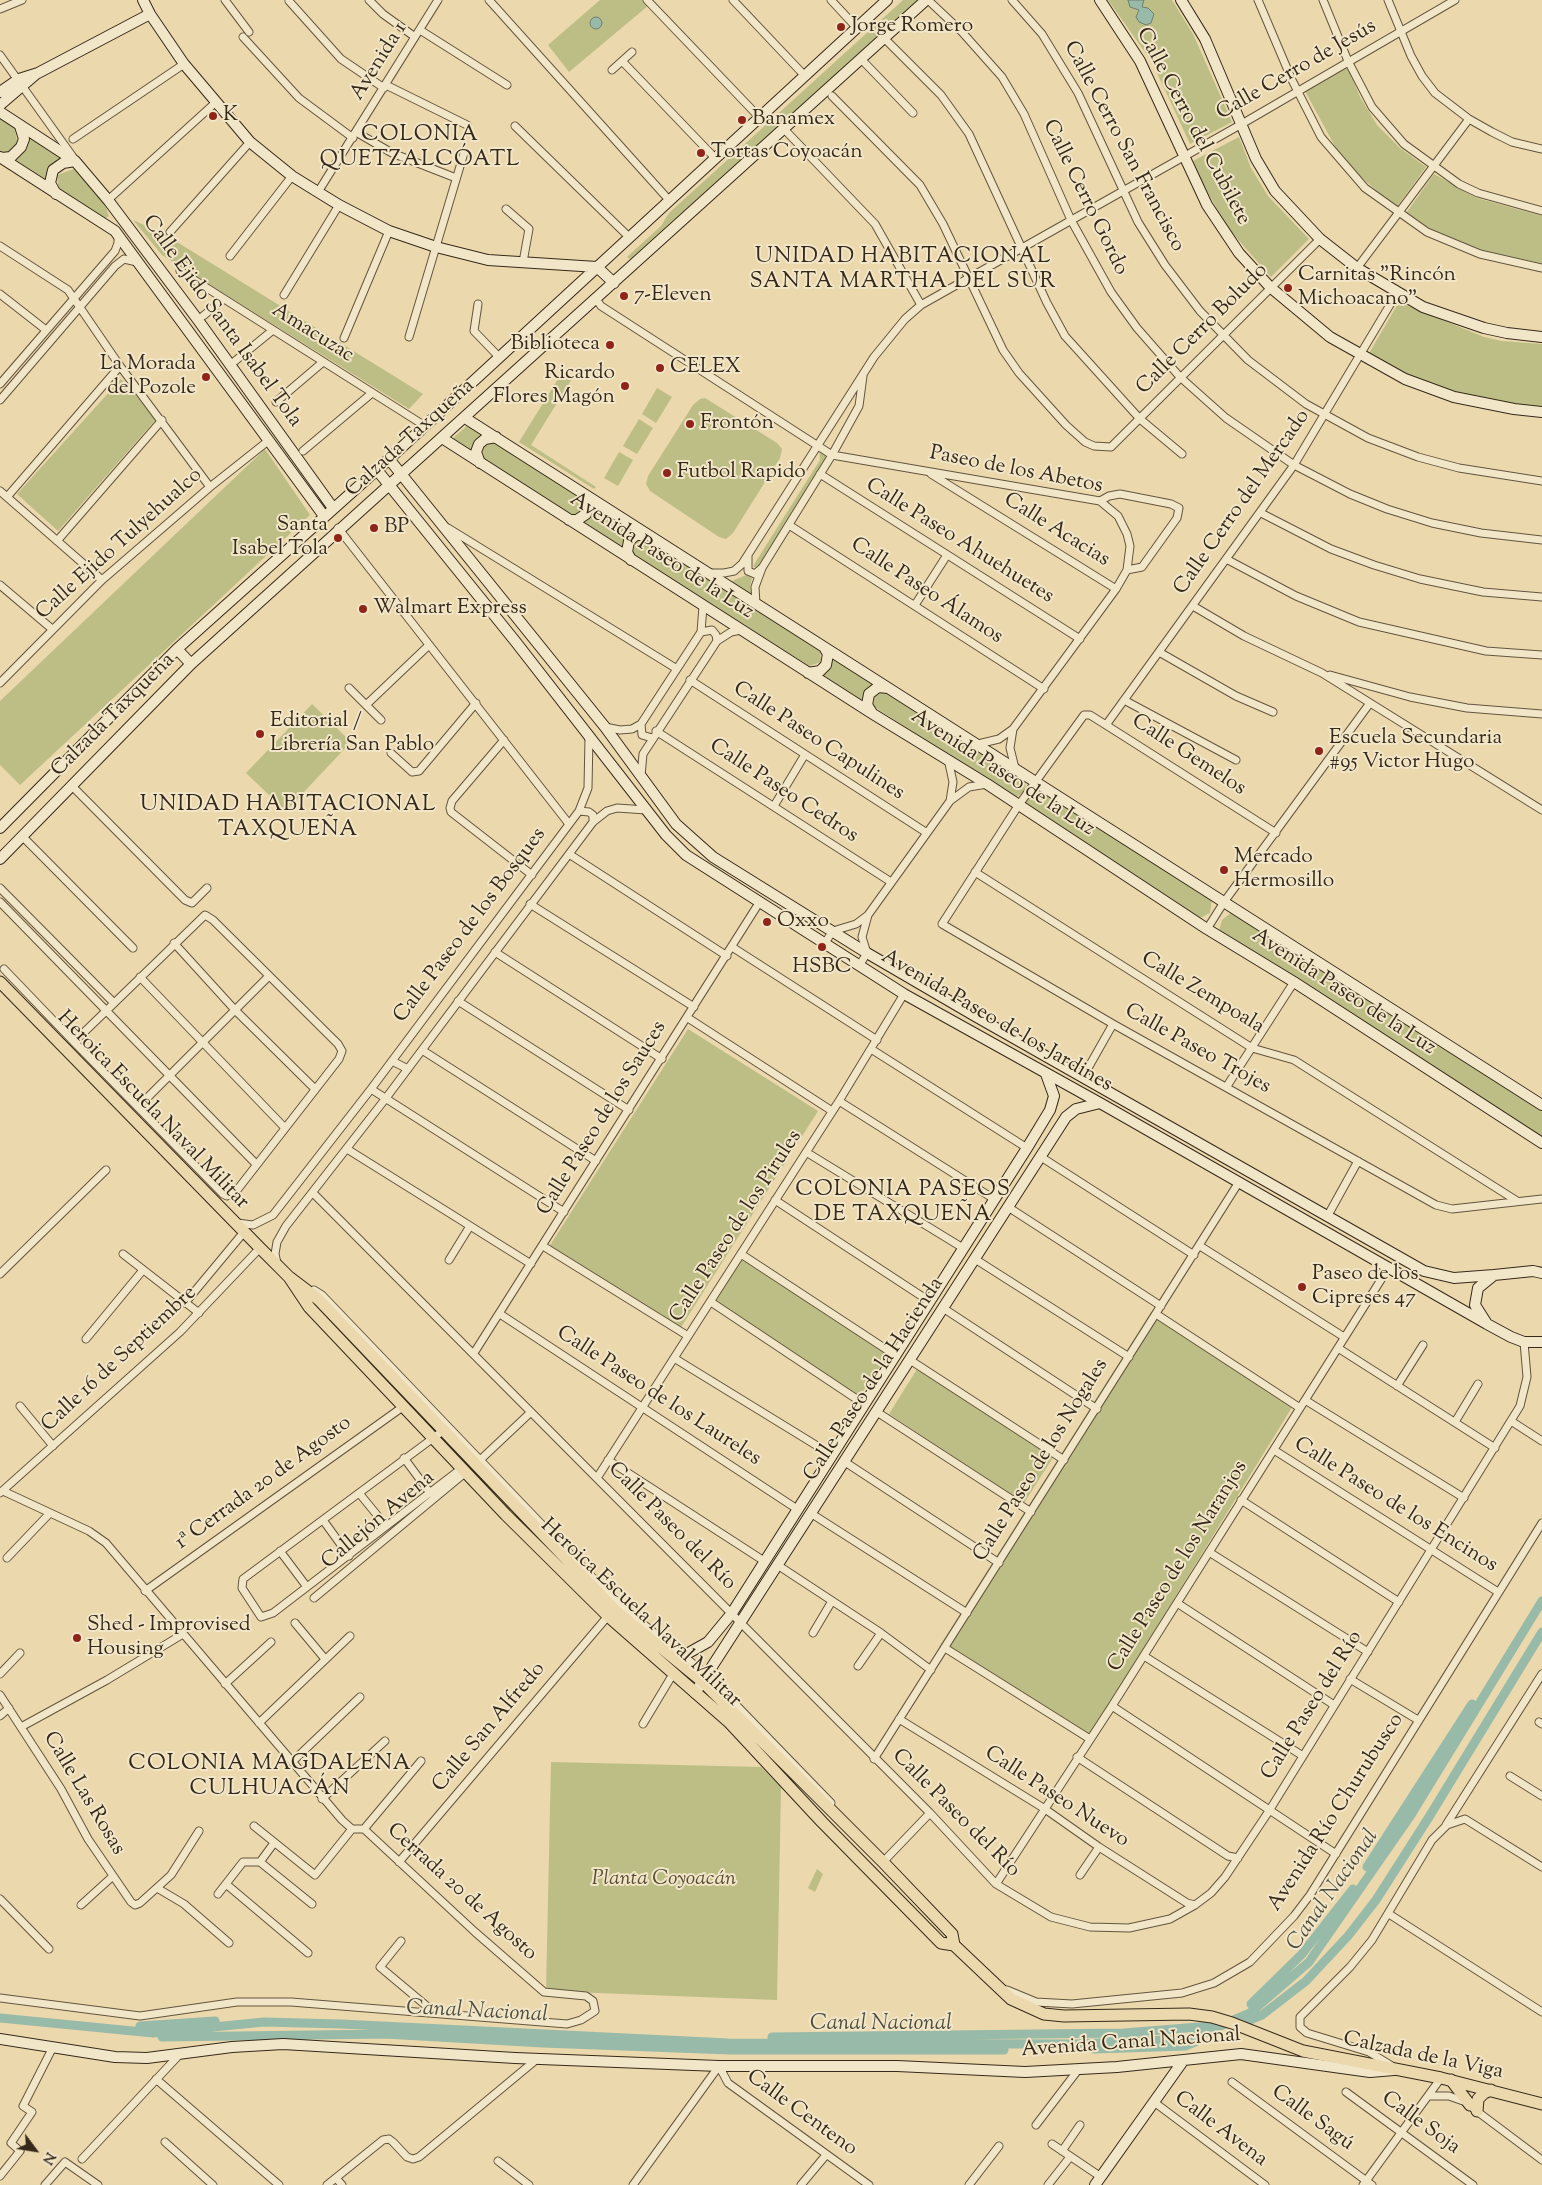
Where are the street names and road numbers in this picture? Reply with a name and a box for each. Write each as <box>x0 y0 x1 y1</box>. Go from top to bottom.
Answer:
street label: Calle Cerro de Jesús <box>1213 15 1381 127</box>
street label: Avenida 1 <box>346 18 414 106</box>
street label: Calle Cerro del Cubilete <box>1129 24 1255 230</box>
street label: Calle Cerro San Francisco <box>1057 37 1189 257</box>
street label: Calle Cerro Gordo <box>1036 116 1132 280</box>
street label: Calle Ejido Santa Isabel Tola <box>136 211 306 433</box>
street label: Calle Cerro Boludo <box>1132 259 1274 401</box>
street label: Amacuzac <box>266 299 358 369</box>
street label: Calzada Taxqueña <box>341 374 481 504</box>
street label: Calle Cerro del Mercado <box>1170 406 1316 600</box>
street label: Paseo de los Abetos <box>927 442 1105 500</box>
street label: Calle Ejido Tulyehualco <box>32 464 208 626</box>
street label: Calle Paseo Ahuehuetes <box>860 474 1058 610</box>
street label: Avenida Paseo de la Luz <box>564 488 758 626</box>
street label: Calle Acacias <box>998 488 1114 574</box>
street label: Calle Paseo Álamos <box>845 533 1007 651</box>
street label: Calzada Taxqueña <box>47 649 181 783</box>
street label: Calle Paseo Capulines <box>728 677 908 807</box>
street label: Avenida Paseo de la Luz <box>905 705 1099 843</box>
street label: Calle Gemelos <box>1126 710 1250 802</box>
street label: Calle Paseo Cedros <box>704 734 862 850</box>
street label: Calle Paseo de los Bosques <box>389 823 553 1029</box>
street label: Avenida Paseo de la Luz <box>1246 924 1440 1062</box>
street label: Avenida Paseo de los Jardines <box>876 945 1116 1099</box>
street label: Calle Zempoala <box>1136 947 1268 1041</box>
street label: Calle Paseo Trojes <box>1119 999 1275 1101</box>
street label: Heroica Escuela Naval Militar <box>51 1007 253 1215</box>
street label: Calle Paseo de los Sauces <box>533 1017 673 1221</box>
street label: Calle Paseo de los Pirules <box>665 1126 809 1328</box>
street label: Calle Paseo de la Hacienda <box>800 1273 950 1487</box>
street label: Calle 16 de Septiembre <box>37 1282 203 1438</box>
street label: Calle Paseo de los Laureles <box>551 1321 765 1473</box>
street label: Calle Paseo de los Nogales <box>969 1355 1115 1567</box>
street label: 1ª Cerrada 20 de Agosto <box>171 1412 357 1556</box>
street label: Calle Paseo de los Encinos <box>1289 1433 1501 1579</box>
street label: Calle Paseo del Río <box>601 1457 741 1597</box>
street label: Calle Paseo de los Naranjos <box>1104 1457 1254 1677</box>
street label: Callejón Avena <box>317 1466 441 1576</box>
street label: Heroica Escuela Naval Militar <box>534 1514 746 1714</box>
street label: Calle Paseo del Río <box>1257 1627 1369 1785</box>
street label: Calle San Alfredo <box>428 1658 552 1798</box>
street label: Avenida Río Churubusco <box>1264 1709 1410 1917</box>
street label: Calle Las Rosas <box>36 1728 130 1860</box>
street label: Calle Paseo Nuevo <box>979 1742 1133 1854</box>
street label: Calle Paseo del Río <box>885 1744 1025 1884</box>
street label: Cerrada 20 de Agosto <box>381 1819 541 1967</box>
street label: Avenida Canal Nacional <box>1020 2024 1242 2064</box>
street label: Calzada de la Viga <box>1341 2028 1505 2086</box>
street label: Calle Centeno <box>741 2065 861 2163</box>
street label: Calle Sagú <box>1266 2080 1358 2158</box>
street label: Calle Avena <box>1168 2087 1272 2173</box>
street label: Calle Soja <box>1376 2087 1464 2161</box>

